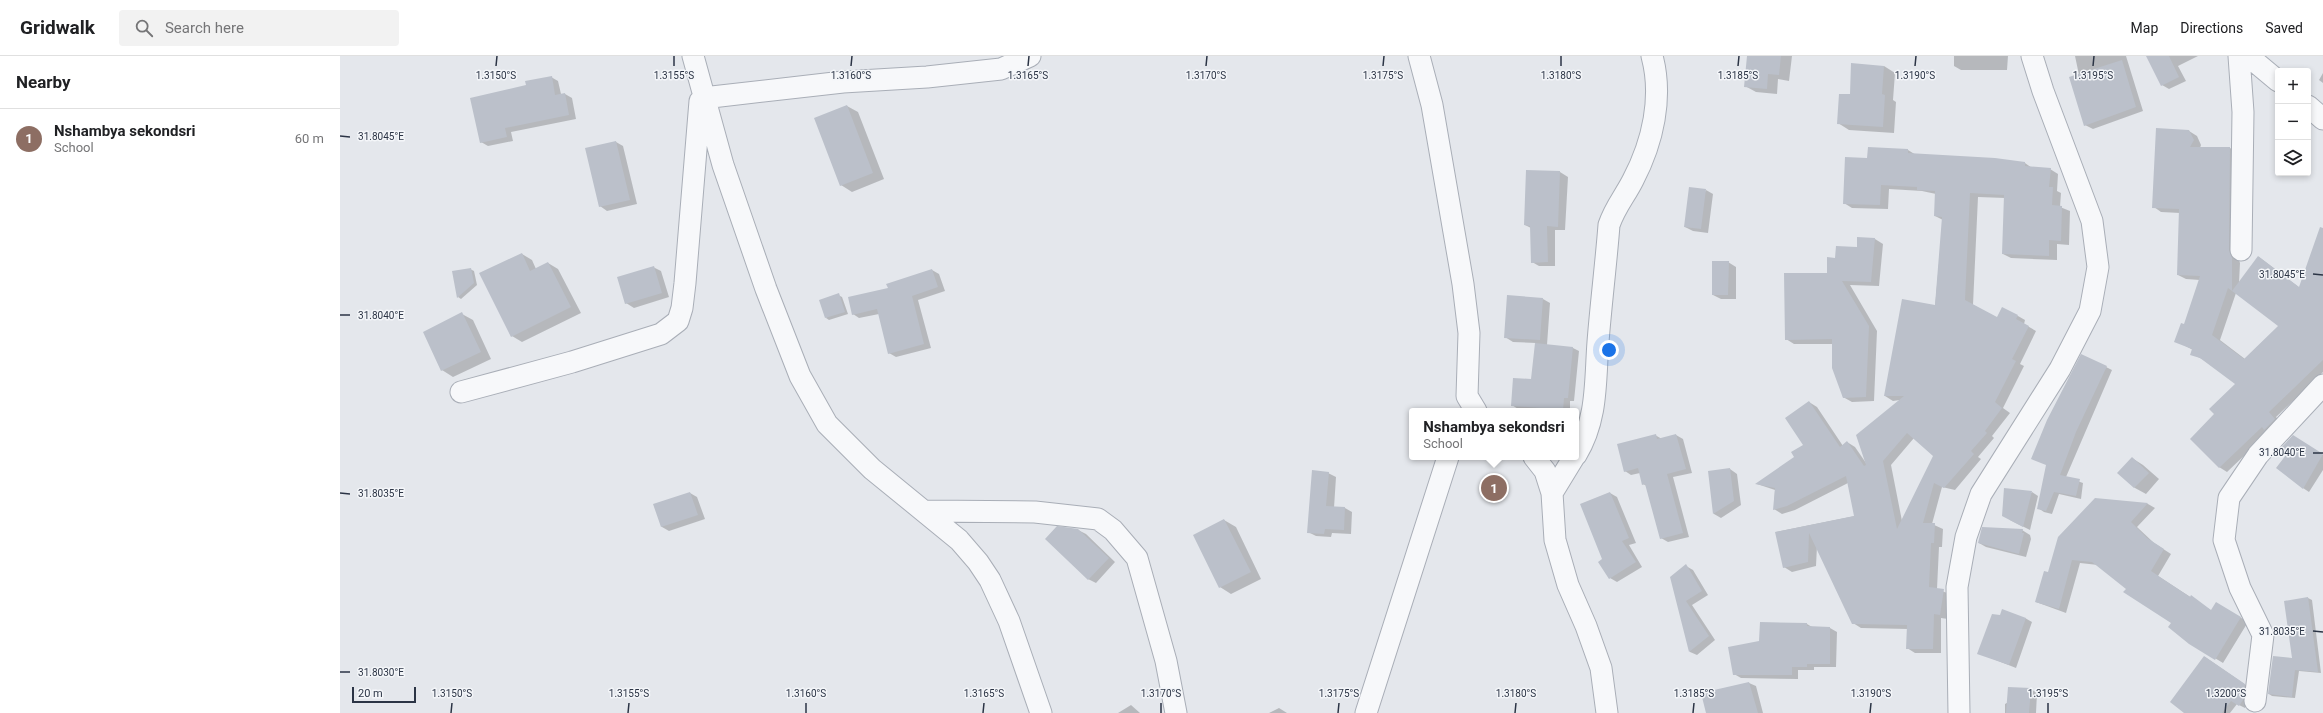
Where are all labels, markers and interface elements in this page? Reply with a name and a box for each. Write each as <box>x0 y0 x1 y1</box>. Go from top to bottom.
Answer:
search box <box>119 10 399 46</box>
text: Gridwalk <box>20 16 95 39</box>
icon: search <box>133 17 155 39</box>
text: Search here <box>165 19 244 37</box>
text: Map <box>2131 20 2158 36</box>
text: Directions <box>2180 20 2243 36</box>
text: Saved <box>2265 20 2303 36</box>
map controls <box>2275 68 2311 176</box>
button: + <box>2275 68 2311 104</box>
text: 1.3150°S <box>476 70 516 81</box>
text: 1.3155°S <box>654 70 694 81</box>
text: 1.3160°S <box>831 70 871 81</box>
text: 1.3165°S <box>1008 70 1048 81</box>
text: 1.3170°S <box>1186 70 1226 81</box>
text: 1.3175°S <box>1363 70 1403 81</box>
text: 1.3180°S <box>1541 70 1581 81</box>
text: 1.3185°S <box>1718 70 1758 81</box>
text: 1.3190°S <box>1895 70 1935 81</box>
text: 1.3195°S <box>2073 70 2113 81</box>
text: Nearby <box>16 72 71 92</box>
button: − <box>2275 104 2311 140</box>
text: Nshambya sekondsri <box>54 122 196 140</box>
text: 1 <box>25 131 33 146</box>
text: 60 m <box>295 131 324 146</box>
text: 31.8045°E <box>358 131 404 142</box>
text: School <box>54 140 94 155</box>
button: layers <box>2275 140 2311 176</box>
text: 31.8045°E <box>2259 269 2305 280</box>
text: 31.8040°E <box>358 310 404 321</box>
your location <box>1599 340 1619 360</box>
popup <box>1409 408 1579 460</box>
text: Nshambya sekondsri <box>1423 418 1565 436</box>
text: School <box>1423 436 1463 451</box>
text: 31.8040°E <box>2259 447 2305 458</box>
pin: 1 <box>1481 473 1507 503</box>
text: 31.8035°E <box>358 488 404 499</box>
text: 31.8035°E <box>2259 626 2305 637</box>
text: 31.8030°E <box>358 667 404 678</box>
scale bar <box>352 685 416 704</box>
text: 20 m <box>358 687 383 700</box>
text: 1.3150°S <box>432 688 472 699</box>
text: 1.3155°S <box>609 688 649 699</box>
text: 1.3160°S <box>786 688 826 699</box>
text: 1.3165°S <box>964 688 1004 699</box>
text: 1.3170°S <box>1141 688 1181 699</box>
text: 1.3175°S <box>1319 688 1359 699</box>
text: 1.3180°S <box>1496 688 1536 699</box>
text: 1.3185°S <box>1674 688 1714 699</box>
text: 1.3190°S <box>1851 688 1891 699</box>
text: 1.3195°S <box>2028 688 2068 699</box>
text: 1.3200°S <box>2206 688 2246 699</box>

